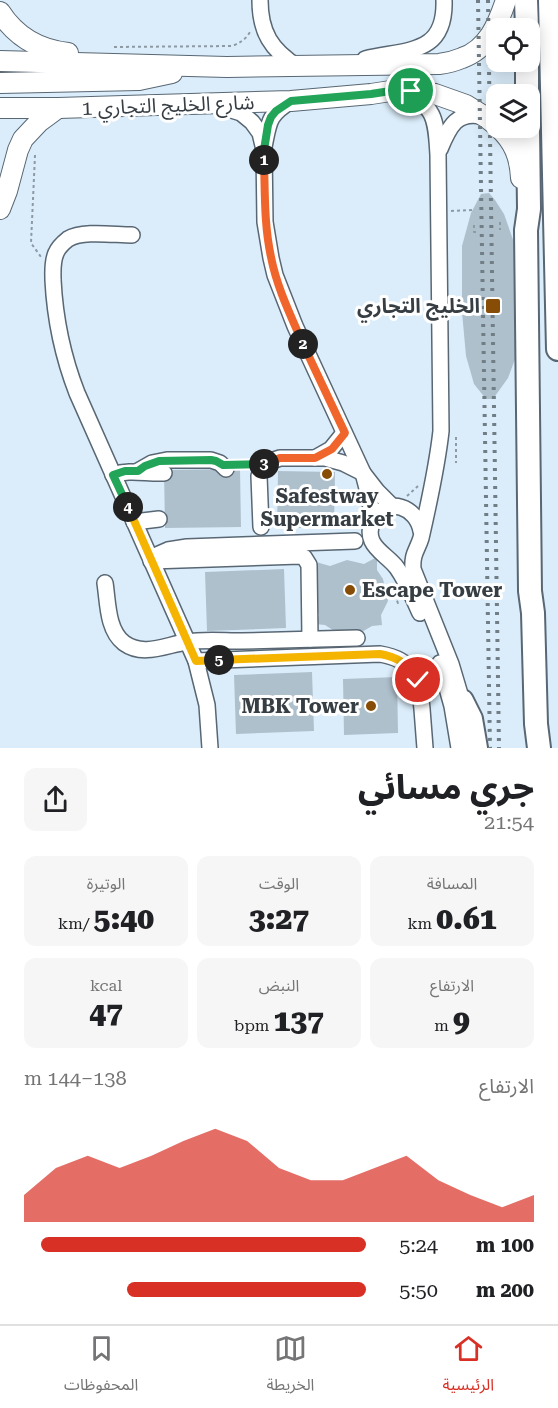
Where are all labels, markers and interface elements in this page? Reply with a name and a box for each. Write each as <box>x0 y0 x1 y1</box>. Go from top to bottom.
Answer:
map controls <box>486 18 540 138</box>
button: locate <box>486 18 540 72</box>
pin <box>385 65 436 116</box>
icon: arrive <box>394 74 427 107</box>
button: layers <box>486 84 540 138</box>
street label: شارع الخليج التجاري 1 <box>81 90 255 124</box>
pin: 1 <box>249 145 279 175</box>
text: 1 <box>260 150 268 169</box>
place label: الخليج التجاري <box>357 294 480 323</box>
marker: الخليج التجاري <box>484 297 502 315</box>
pin: 2 <box>288 329 318 359</box>
text: 2 <box>299 334 307 353</box>
pin: 3 <box>249 449 279 479</box>
text: 3 <box>260 454 268 473</box>
marker: Safestway Supermarket <box>320 467 334 481</box>
place label: Safestway Supermarket <box>260 484 394 531</box>
pin: 4 <box>113 492 143 522</box>
text: 4 <box>124 497 132 516</box>
place label: Escape Tower <box>362 578 502 602</box>
marker: Escape Tower <box>343 583 357 597</box>
pin: 5 <box>204 645 234 675</box>
text: 5 <box>215 650 223 669</box>
pin <box>392 654 443 705</box>
icon: check <box>401 663 434 696</box>
place label: MBK Tower <box>241 694 359 718</box>
marker: MBK Tower <box>364 699 378 713</box>
button: share <box>24 768 87 831</box>
text: جري مسائي <box>358 768 534 807</box>
text: 21:54 <box>484 810 534 834</box>
text: الوتيرة <box>87 874 125 893</box>
text: الوقت <box>259 874 299 893</box>
text: المسافة <box>427 874 477 893</box>
text: 5:40 <box>94 901 154 936</box>
text: 3:27 <box>249 901 309 936</box>
text: 0.61 <box>436 901 497 936</box>
text: /km <box>58 914 94 933</box>
text: km <box>407 914 436 933</box>
text: kcal <box>90 976 122 995</box>
text: النبض <box>259 976 299 995</box>
text: الارتفاع <box>430 976 474 995</box>
text: 47 <box>89 995 123 1030</box>
text: 137 <box>274 1003 324 1038</box>
text: 9 <box>453 1003 470 1038</box>
text: bpm <box>234 1016 274 1035</box>
text: m <box>434 1016 453 1035</box>
text: 138–144 m <box>24 1066 127 1090</box>
text: الارتفاع <box>479 1074 534 1098</box>
text: 5:24 <box>399 1233 438 1257</box>
text: 100 m <box>476 1233 534 1257</box>
text: 5:50 <box>399 1278 438 1302</box>
text: 200 m <box>476 1278 534 1302</box>
tab: المحفوظات <box>64 1332 138 1402</box>
tab: الخريطة <box>266 1332 314 1402</box>
tab: الرئيسية <box>443 1332 494 1402</box>

